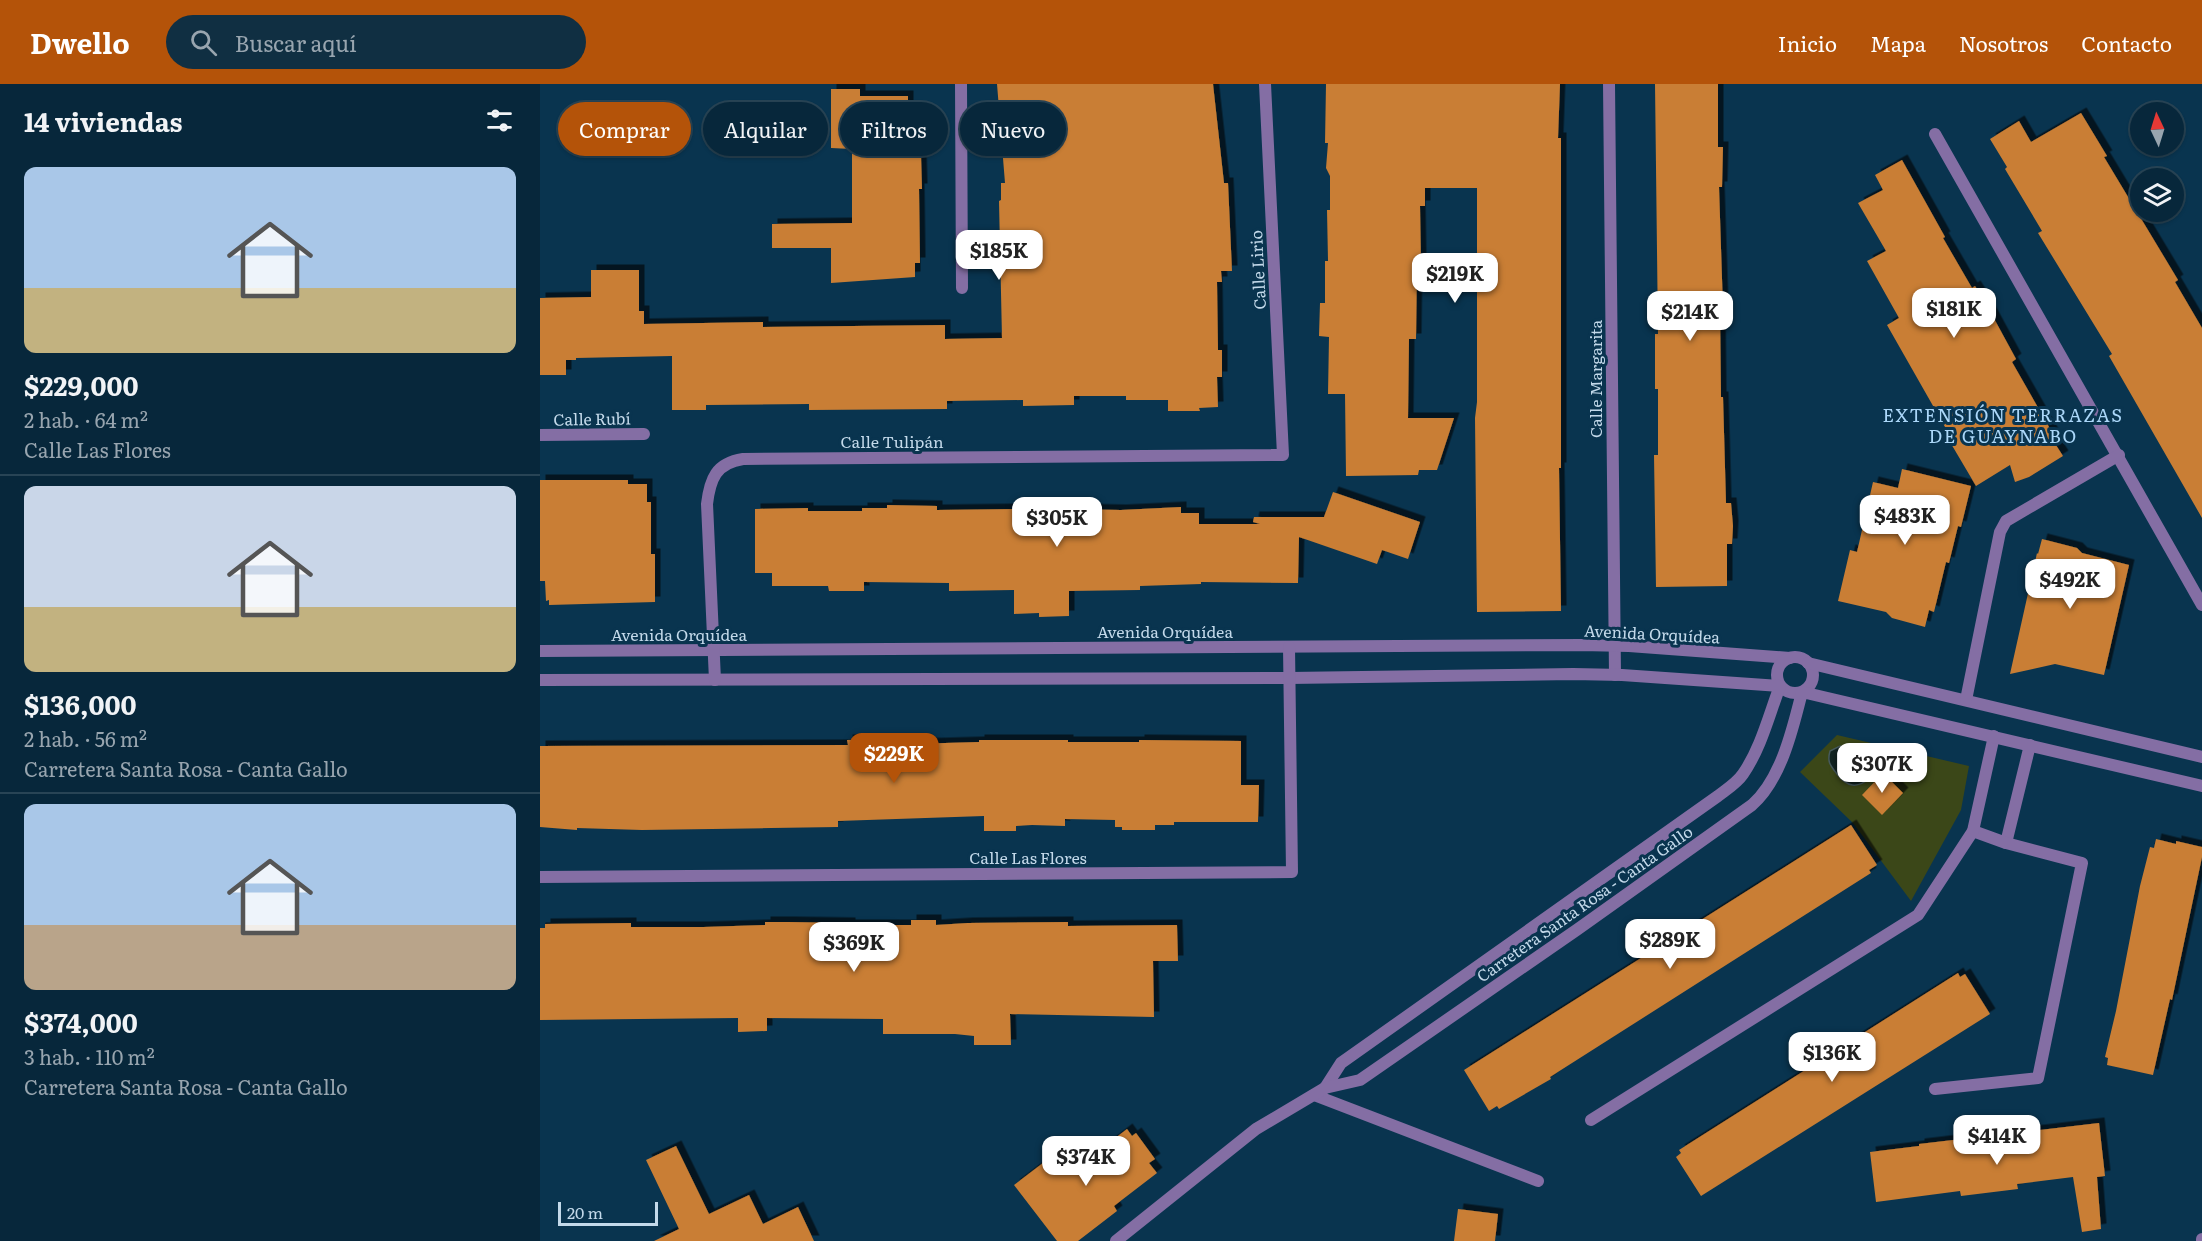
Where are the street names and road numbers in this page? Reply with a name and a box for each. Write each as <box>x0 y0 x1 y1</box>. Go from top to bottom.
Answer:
street label: Calle Lirio <box>1243 230 1271 310</box>
street label: Calle Margarita <box>1583 320 1607 438</box>
street label: Calle Rubí <box>553 405 631 431</box>
street label: Calle Tulipán <box>841 429 944 453</box>
street label: Avenida Orquídea <box>1583 617 1721 649</box>
street label: Avenida Orquídea <box>1097 619 1233 643</box>
street label: Avenida Orquídea <box>611 622 747 646</box>
street label: Carretera Santa Rosa - Canta Gallo <box>1471 819 1697 987</box>
street label: Calle Las Flores <box>969 845 1087 869</box>

